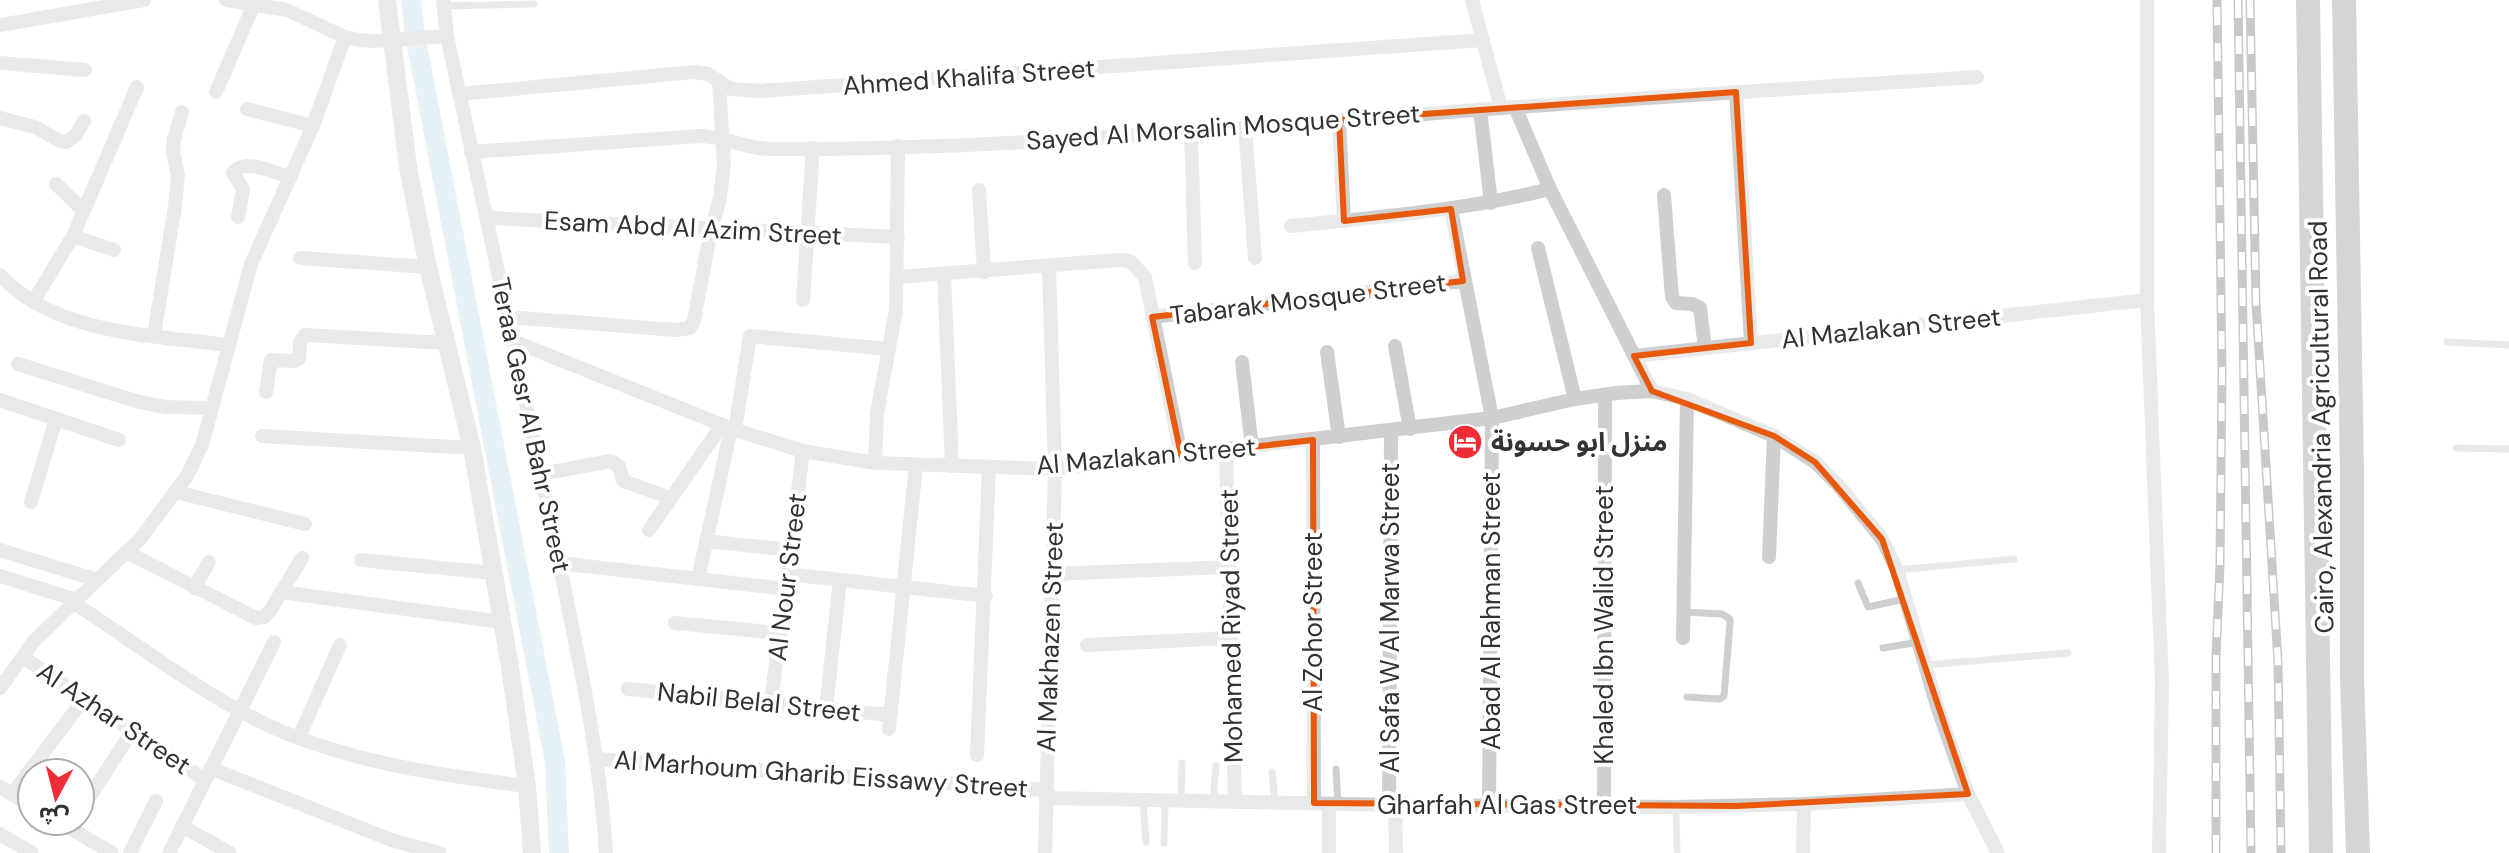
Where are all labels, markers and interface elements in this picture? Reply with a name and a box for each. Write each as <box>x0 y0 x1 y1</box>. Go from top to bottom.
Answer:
street label: Ahmed Khalifa Street <box>842 51 1096 103</box>
street label: Sayed Al Morsalin Mosque Street <box>1025 96 1421 158</box>
street label: Esam Abd Al Azim Street <box>543 203 843 253</box>
street label: Cairo, Alexandria Agricultural Road <box>2300 220 2342 634</box>
street label: Tabarak Mosque Street <box>1168 265 1448 333</box>
street label: Teraa Gesr Al Bahr Street <box>483 274 579 576</box>
street label: Al Mazlakan Street <box>1780 300 2002 356</box>
hotel icon: منزل ابو حسونة <box>1446 423 1484 461</box>
place label: منزل ابو حسونة <box>1491 425 1667 459</box>
street label: Al Mazlakan Street <box>1035 429 1257 483</box>
street label: Al Safa W Al Marwa Street <box>1373 463 1407 773</box>
street label: Abad Al Rahman Street <box>1474 472 1508 750</box>
street label: Khaled Ibn Walid Street <box>1587 485 1621 765</box>
street label: Mohamed Riyad Street <box>1212 489 1250 763</box>
street label: Al Nour Street <box>760 491 814 663</box>
street label: Al Makhazen Street <box>1029 521 1071 753</box>
street label: Al Zohor Street <box>1296 532 1330 712</box>
street label: Al Azhar Street <box>31 654 197 782</box>
street label: Nabil Belal Street <box>656 674 862 730</box>
street label: Al Marhoum Gharib Eissawy Street <box>613 743 1029 805</box>
north arrow <box>16 757 96 837</box>
street label: Gharfah Al Gas Street <box>1377 788 1637 822</box>
text: ش <box>37 800 70 833</box>

